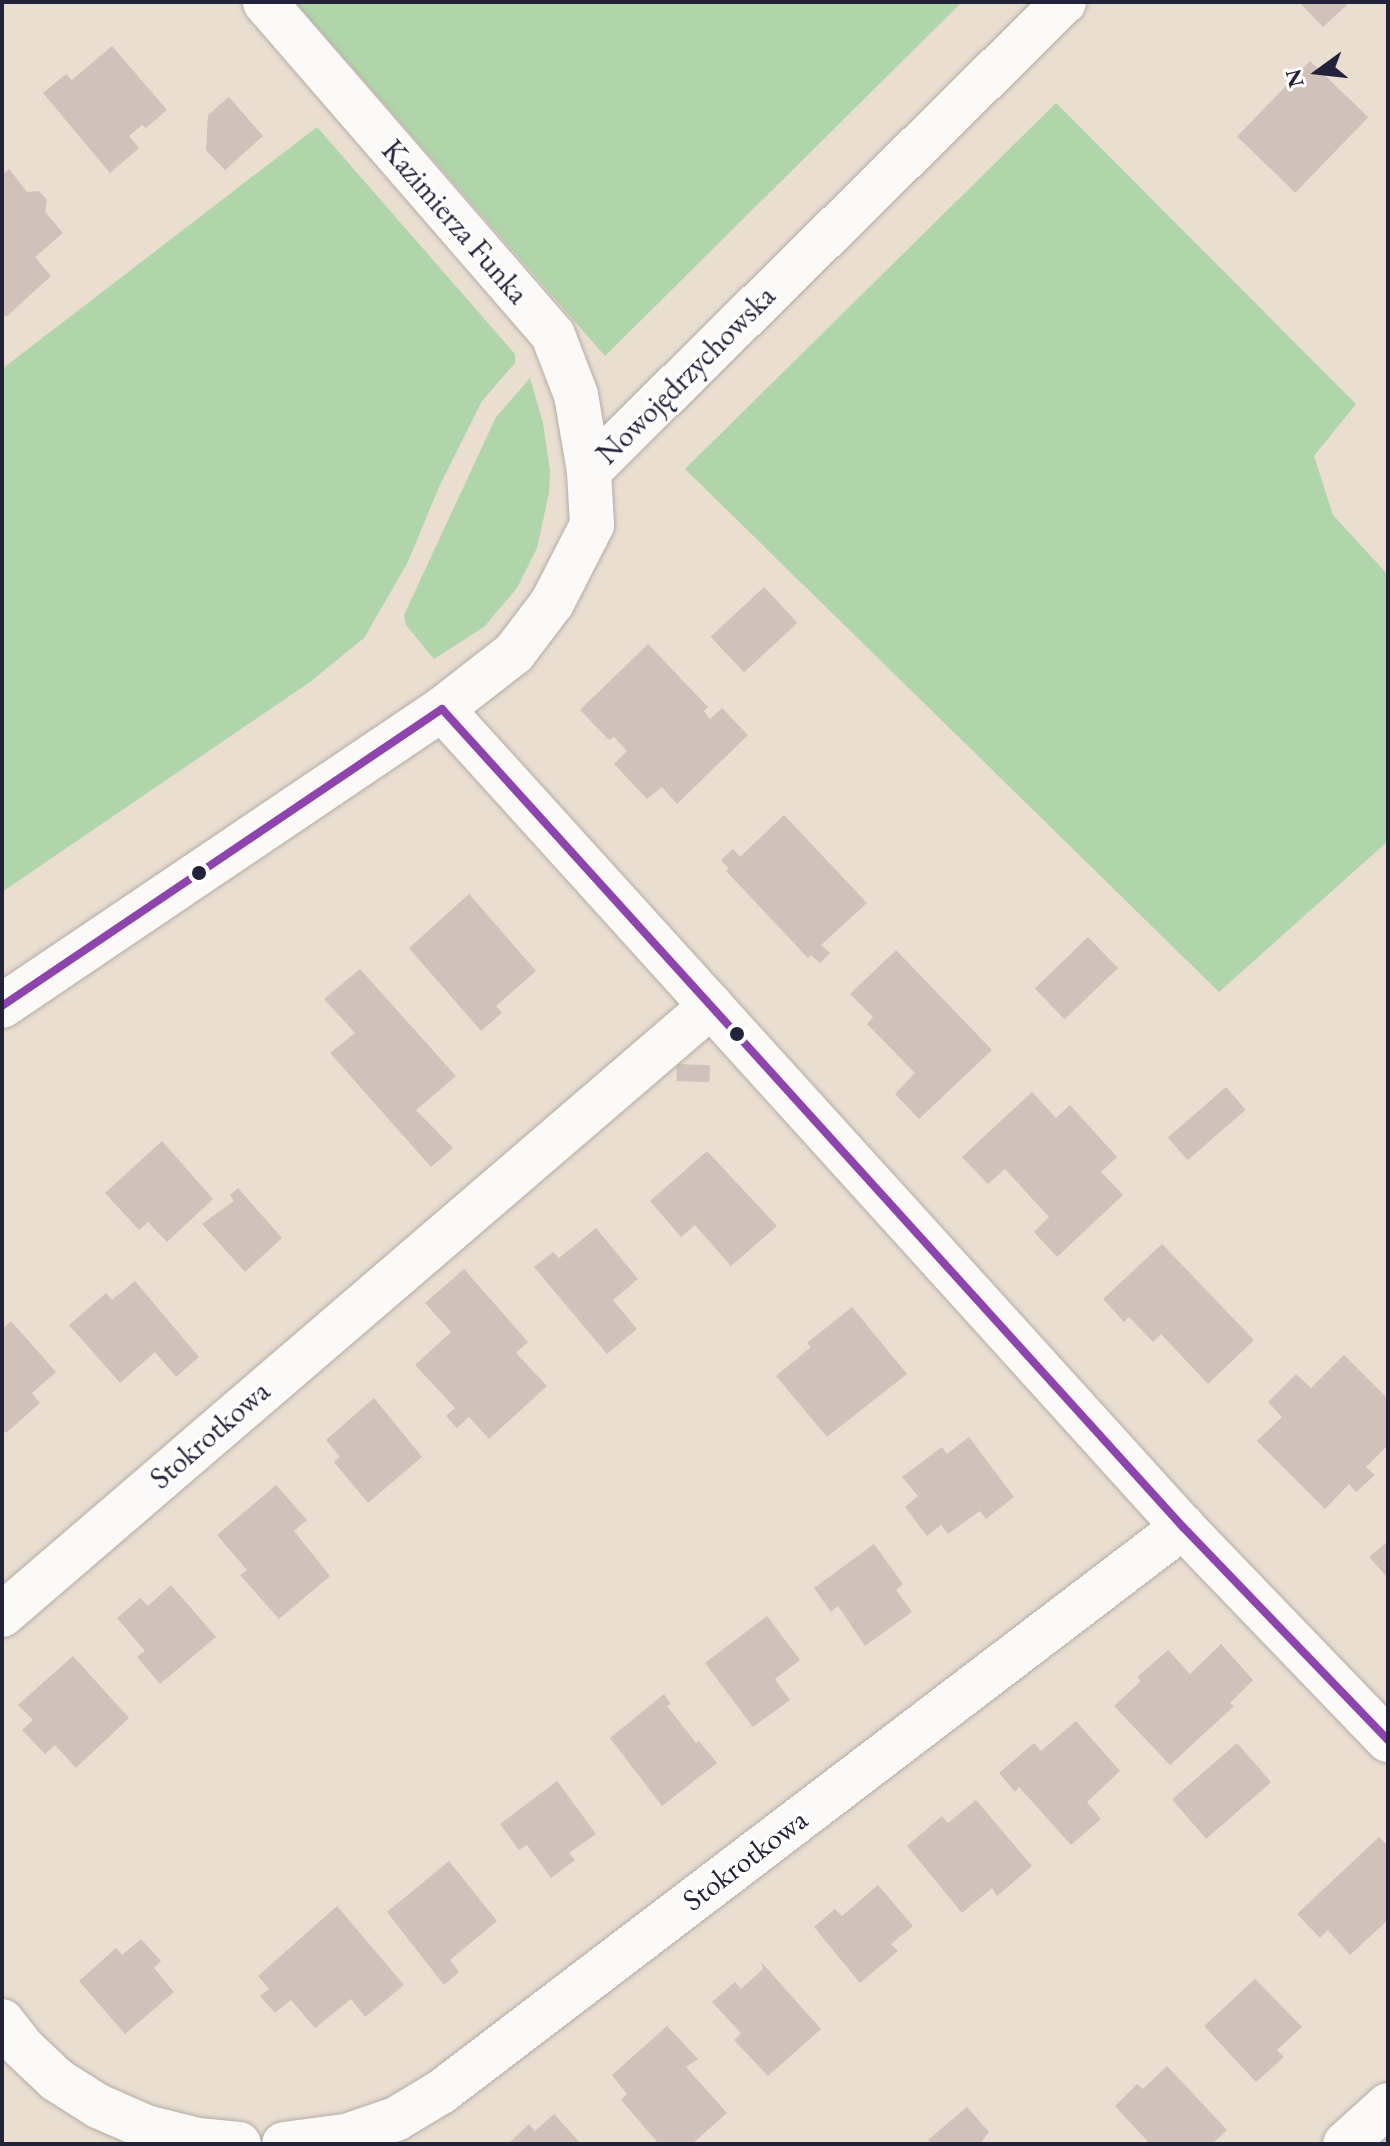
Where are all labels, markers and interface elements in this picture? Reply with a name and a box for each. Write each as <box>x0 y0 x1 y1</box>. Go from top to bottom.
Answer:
north arrow <box>1278 32 1358 112</box>
text: N <box>1278 66 1311 91</box>
street label: Kazimierza Funka <box>374 133 536 311</box>
street label: Nowojędrzychowska <box>589 278 783 472</box>
unlabelled marker <box>191 865 207 881</box>
unlabelled marker <box>729 1026 745 1042</box>
street label: Stokrotkowa <box>143 1373 277 1497</box>
street label: Stokrotkowa <box>676 1801 814 1919</box>

